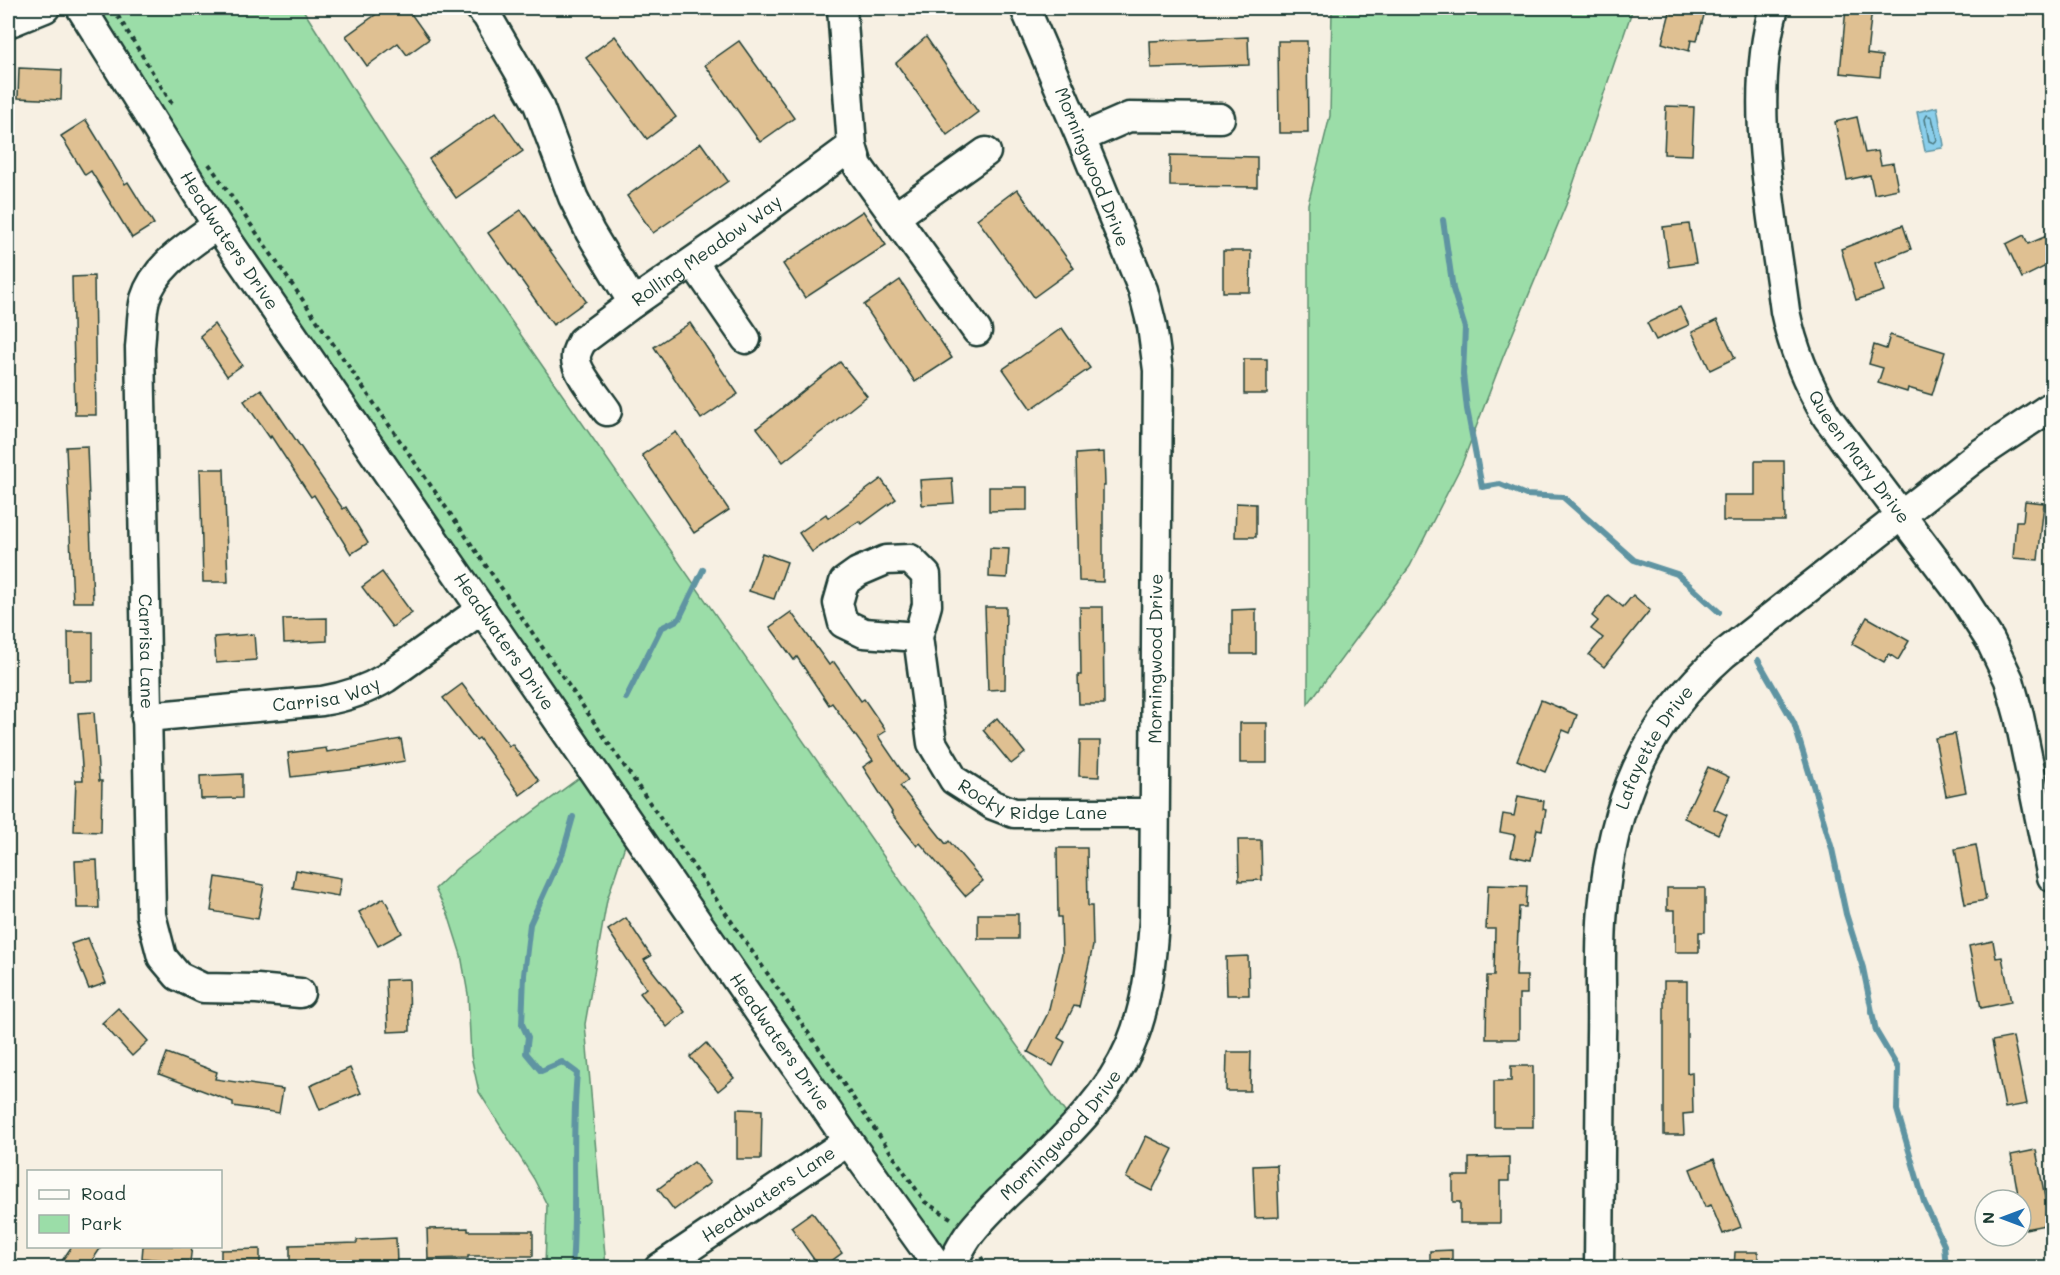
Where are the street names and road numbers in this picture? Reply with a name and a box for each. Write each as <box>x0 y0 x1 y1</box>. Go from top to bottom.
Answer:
street label: Morningwood Drive <box>1050 83 1136 250</box>
street label: Headwaters Drive <box>175 166 285 314</box>
street label: Rolling Meadow Way <box>627 189 786 311</box>
street label: Queen Mary Drive <box>1803 386 1916 528</box>
street label: Headwaters Drive <box>449 568 561 715</box>
street label: Morningwood Drive <box>1142 574 1168 744</box>
street label: Carrisa Lane <box>134 594 160 709</box>
street label: Carrisa Way <box>271 671 384 716</box>
street label: Lafayette Drive <box>1609 680 1698 812</box>
street label: Rocky Ridge Lane <box>954 773 1107 824</box>
street label: Headwaters Drive <box>725 968 836 1115</box>
street label: Morningwood Drive <box>994 1065 1126 1205</box>
street label: Headwaters Lane <box>696 1140 840 1247</box>

